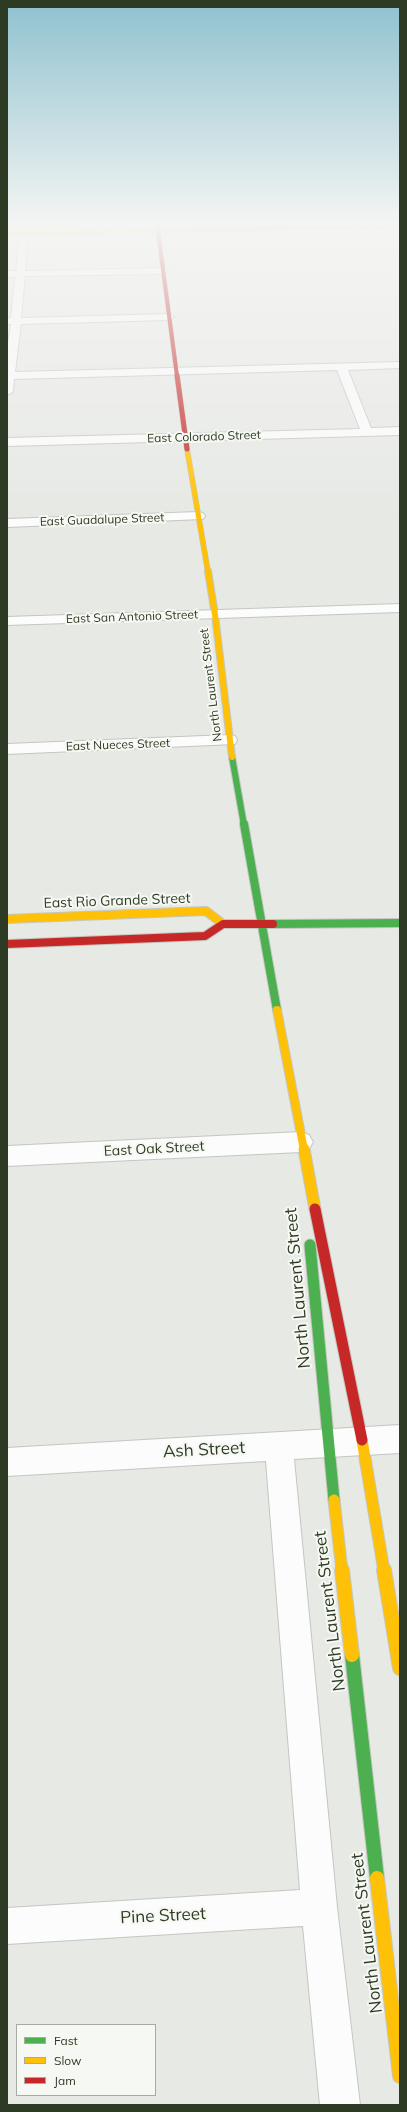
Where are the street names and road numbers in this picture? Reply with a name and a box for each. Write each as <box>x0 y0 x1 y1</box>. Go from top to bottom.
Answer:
street label: East Colorado Street <box>147 428 261 446</box>
street label: East Guadalupe Street <box>40 511 164 529</box>
street label: East San Antonio Street <box>66 607 198 627</box>
street label: North Laurent Street <box>197 628 225 742</box>
street label: East Nueces Street <box>66 736 170 754</box>
street label: East Rio Grande Street <box>43 890 191 912</box>
street label: East Oak Street <box>103 1138 205 1160</box>
street label: North Laurent Street <box>281 1207 315 1369</box>
street label: Ash Street <box>162 1438 246 1462</box>
street label: North Laurent Street <box>310 1530 350 1692</box>
street label: North Laurent Street <box>347 1852 387 2014</box>
street label: Pine Street <box>120 1904 206 1928</box>

